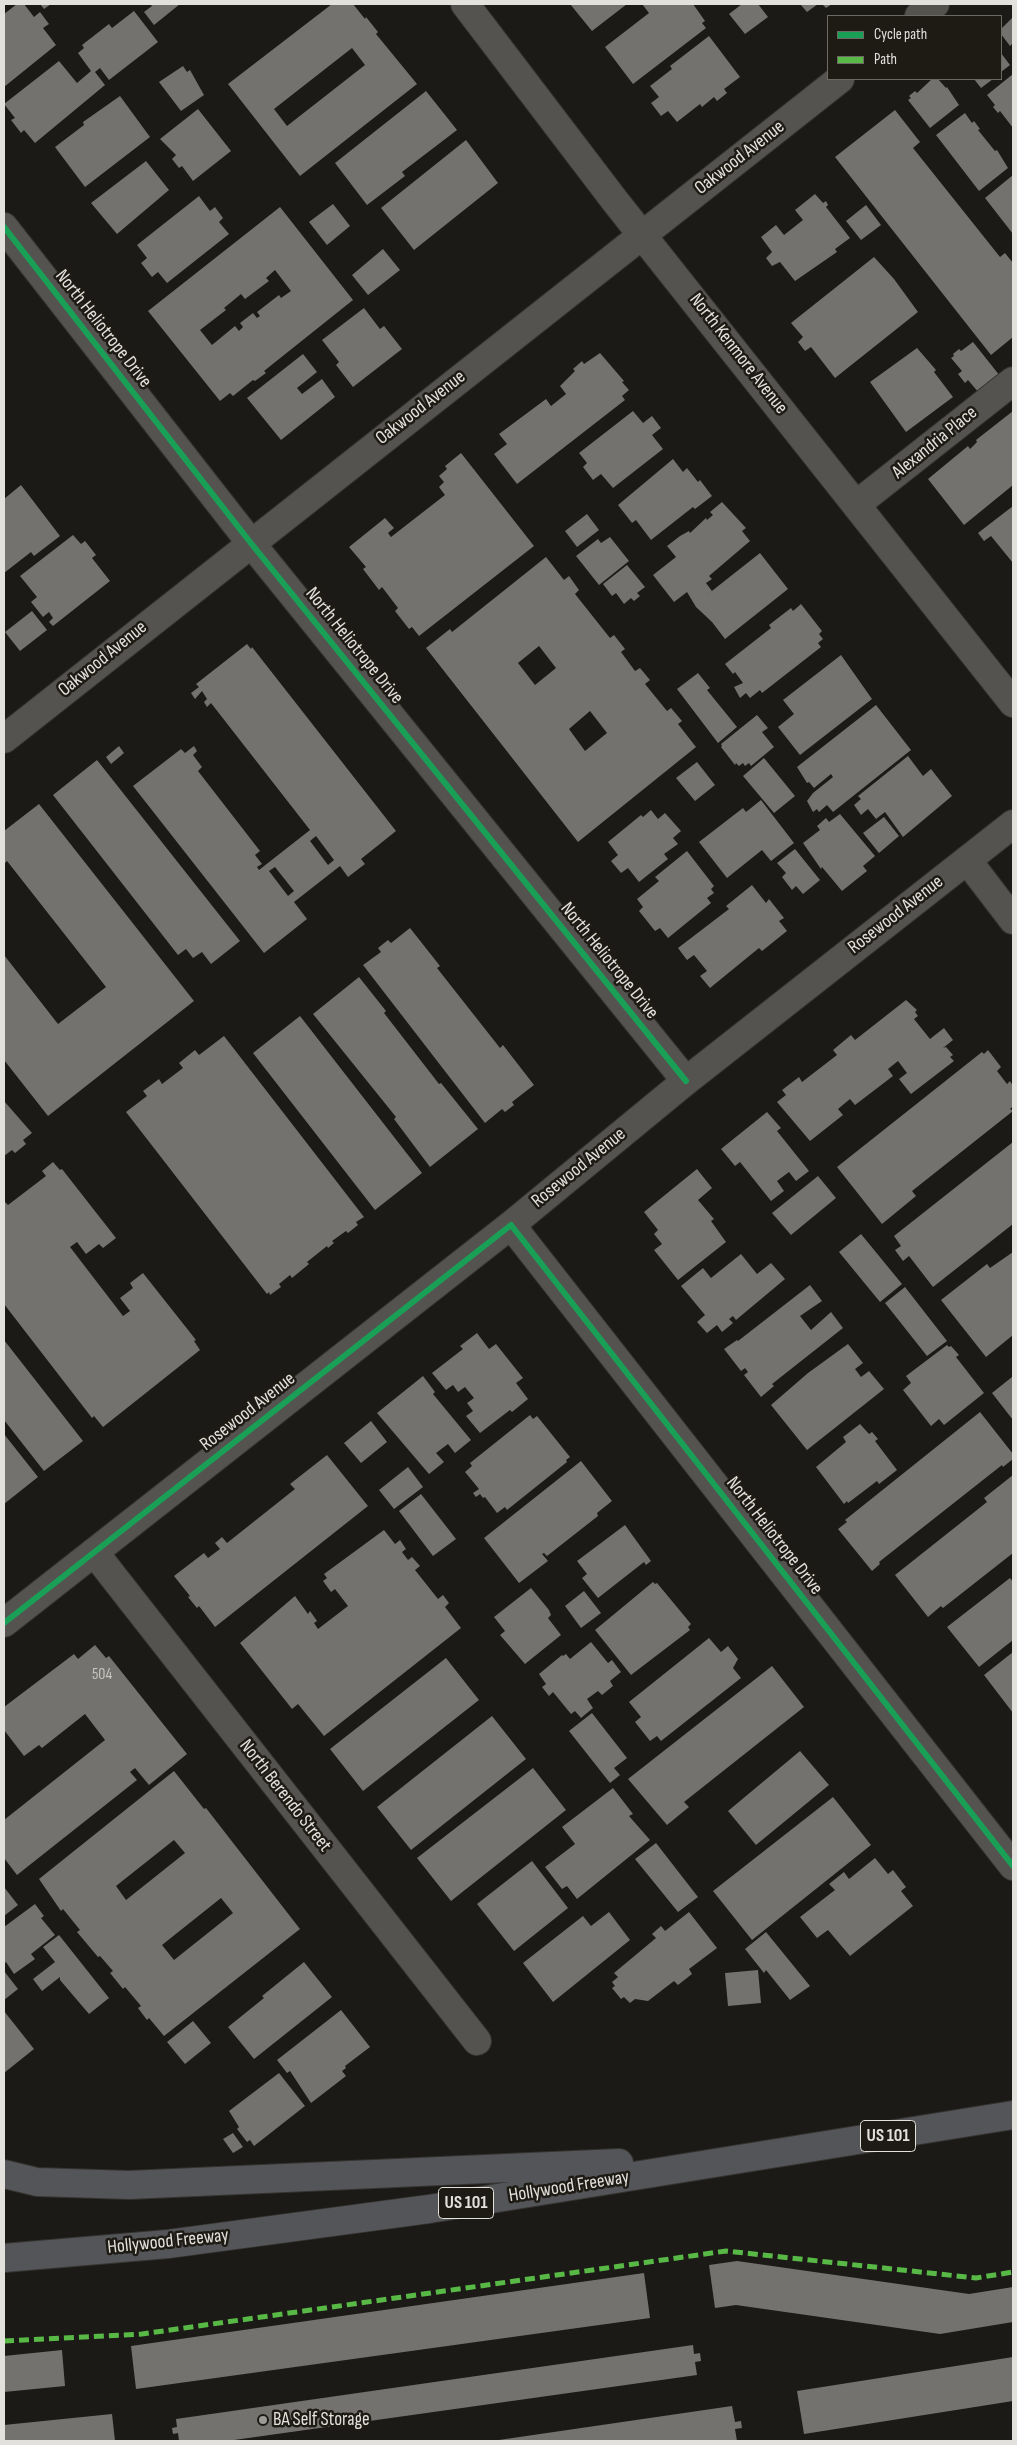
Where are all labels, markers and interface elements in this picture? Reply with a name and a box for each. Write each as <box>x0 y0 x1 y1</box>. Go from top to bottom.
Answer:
legend <box>827 15 1002 80</box>
text: Cycle path <box>874 25 927 44</box>
text: Path <box>874 50 897 69</box>
street label: Oakwood Avenue <box>691 116 789 200</box>
street label: North Heliotrope Drive <box>50 265 156 393</box>
street label: North Kenmore Avenue <box>684 289 792 419</box>
street label: Oakwood Avenue <box>372 366 470 450</box>
street label: Alexandria Place <box>888 402 982 484</box>
street label: North Heliotrope Drive <box>300 583 408 709</box>
street label: Oakwood Avenue <box>54 616 152 702</box>
street label: Rosewood Avenue <box>844 871 948 959</box>
street label: North Heliotrope Drive <box>555 898 663 1024</box>
street label: Rosewood Avenue <box>527 1123 631 1213</box>
street label: Rosewood Avenue <box>196 1368 300 1456</box>
street label: North Heliotrope Drive <box>721 1472 827 1600</box>
house number: 504 <box>92 1665 112 1685</box>
street label: North Berendo Street <box>234 1735 336 1857</box>
road number: US 101 <box>860 2120 916 2152</box>
street label: Hollywood Freeway <box>507 2166 631 2208</box>
road number: US 101 <box>438 2188 494 2218</box>
street label: Hollywood Freeway <box>106 2224 230 2260</box>
place label: BA Self Storage <box>273 2409 370 2431</box>
marker: BA Self Storage <box>257 2414 269 2426</box>

